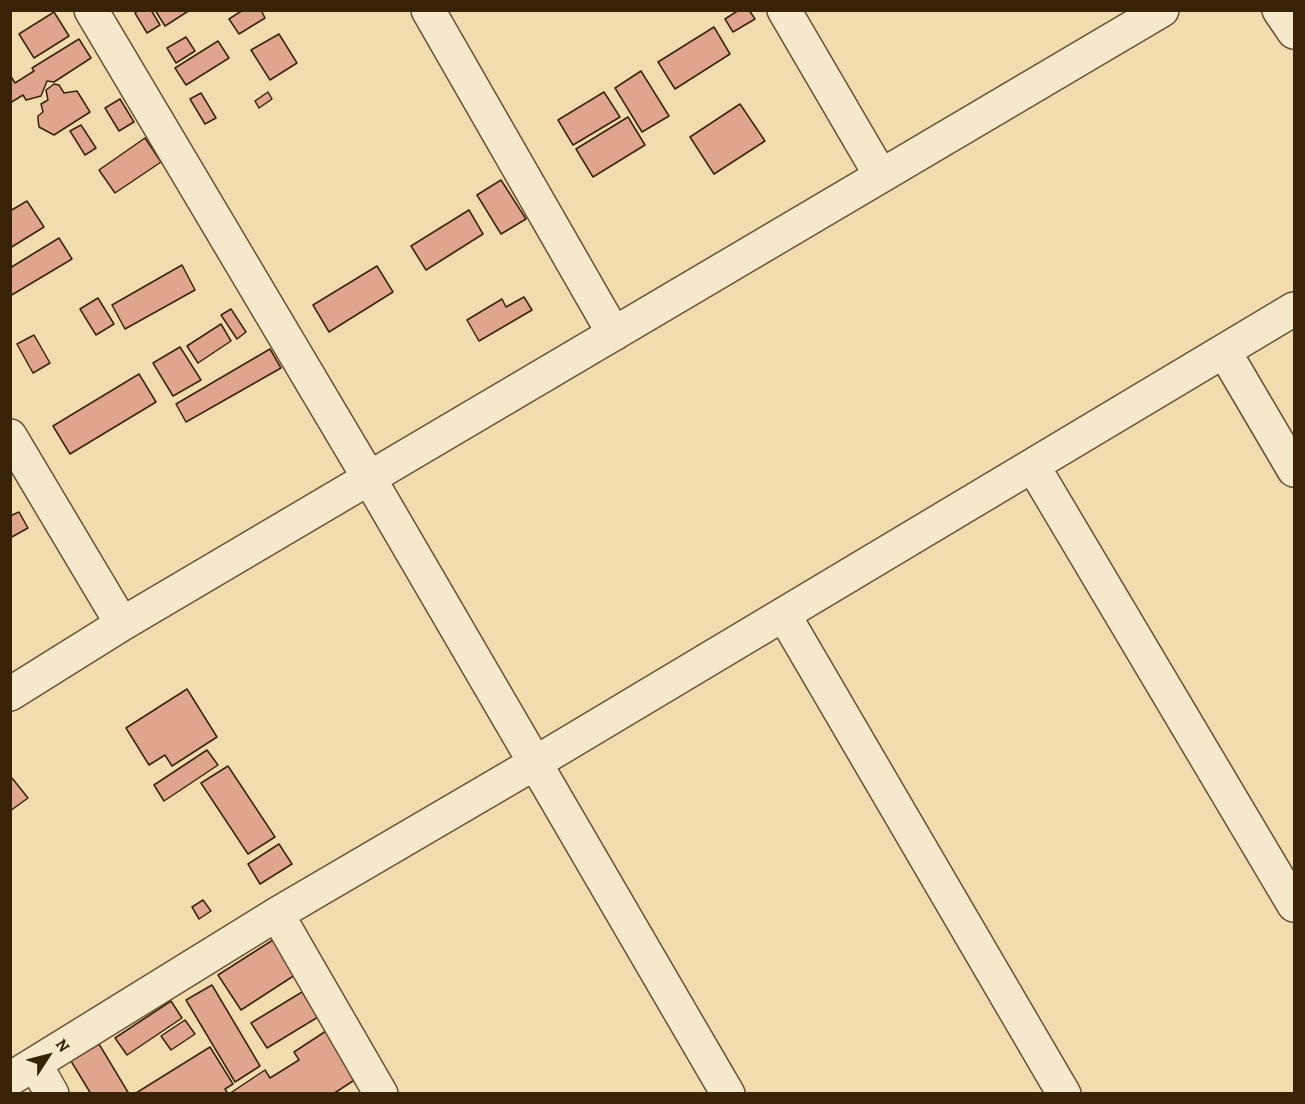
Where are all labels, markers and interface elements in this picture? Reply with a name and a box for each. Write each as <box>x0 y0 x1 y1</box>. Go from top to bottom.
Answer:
north arrow <box>18 1026 78 1086</box>
text: N <box>50 1034 75 1057</box>

